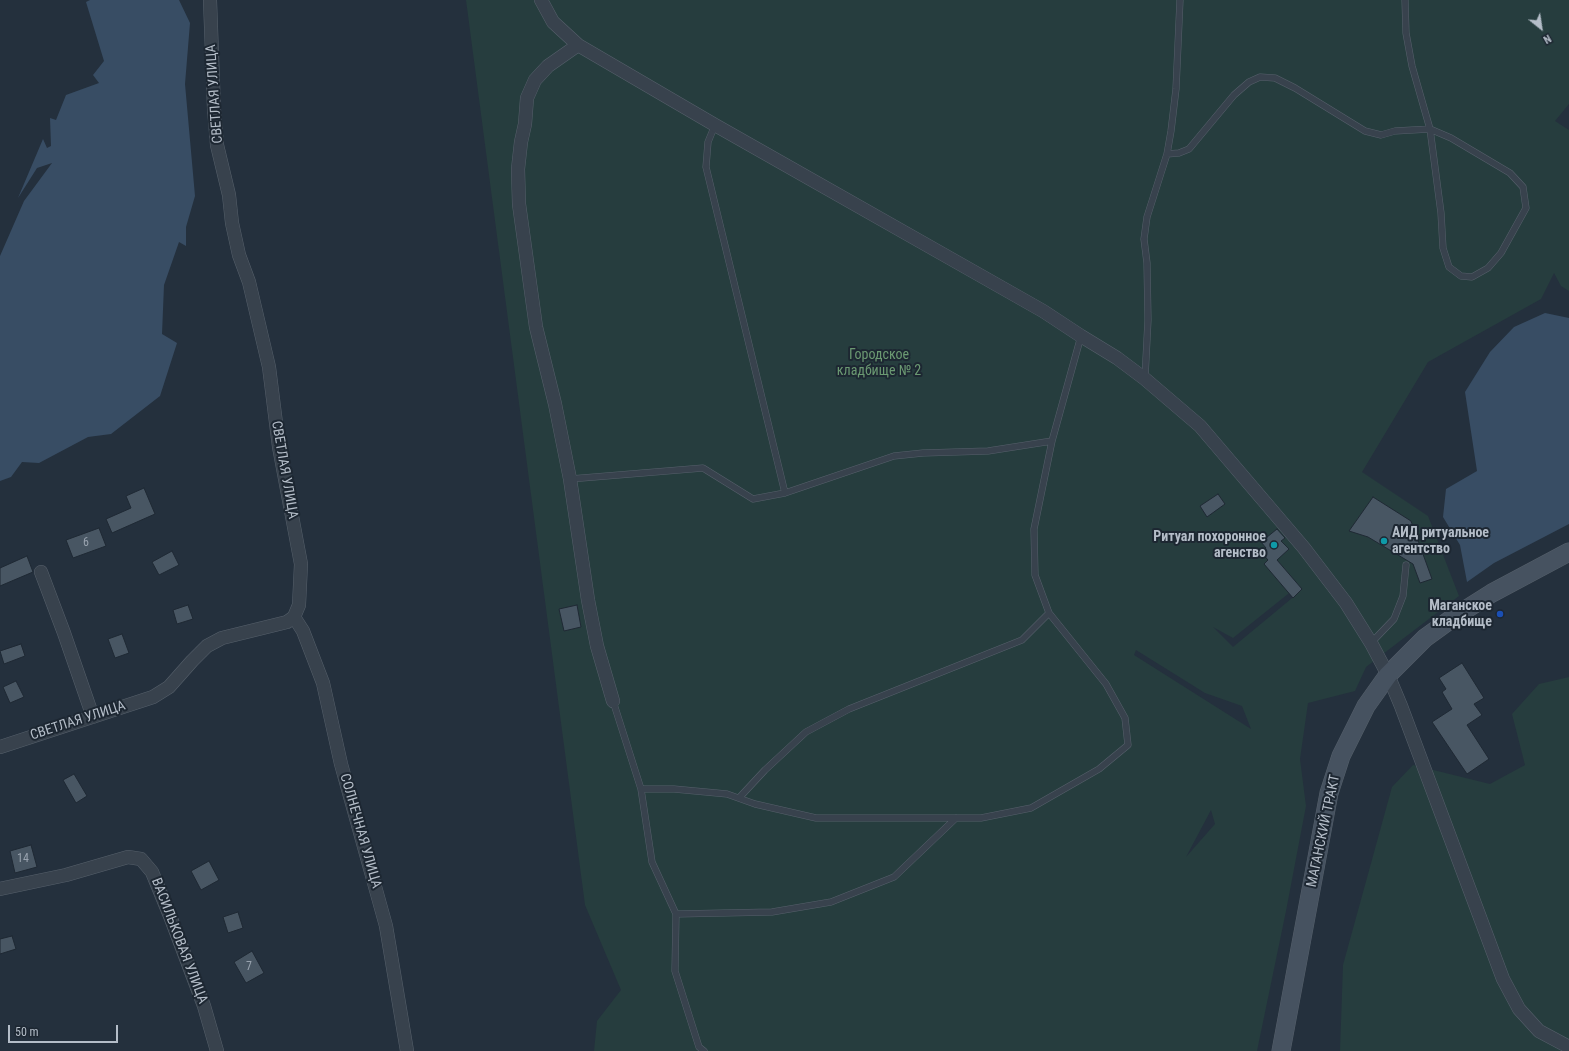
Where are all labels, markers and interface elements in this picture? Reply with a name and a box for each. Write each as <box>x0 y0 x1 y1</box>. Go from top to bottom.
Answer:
north arrow <box>1521 8 1561 48</box>
text: N <box>1541 32 1553 46</box>
street label: СВЕТЛАЯ УЛИЦА <box>203 44 227 144</box>
park label: Городское кладбище № 2 <box>837 347 921 380</box>
street label: СВЕТЛАЯ УЛИЦА <box>267 420 301 520</box>
place label: АИД ритуальное агентство <box>1392 525 1489 558</box>
place label: Ритуал похоронное агенство <box>1153 529 1266 562</box>
house number: 6 <box>83 536 89 550</box>
marker: АИД ритуальное агентство <box>1379 536 1389 546</box>
marker: Ритуал похоронное агенство <box>1269 540 1279 550</box>
place label: Маганское кладбище <box>1429 598 1492 630</box>
marker: Маганское кладбище <box>1495 609 1505 619</box>
street label: СВЕТЛАЯ УЛИЦА <box>28 698 128 744</box>
street label: СОЛНЕЧНАЯ УЛИЦА <box>336 772 384 890</box>
street label: МАГАНСКИЙ ТРАКТ <box>1304 773 1344 889</box>
house number: 14 <box>17 852 29 866</box>
street label: ВАСИЛЬКОВАЯ УЛИЦА <box>147 876 211 1006</box>
house number: 7 <box>246 960 252 974</box>
scale bar <box>10 1017 120 1043</box>
text: 50 m <box>15 1025 39 1039</box>

